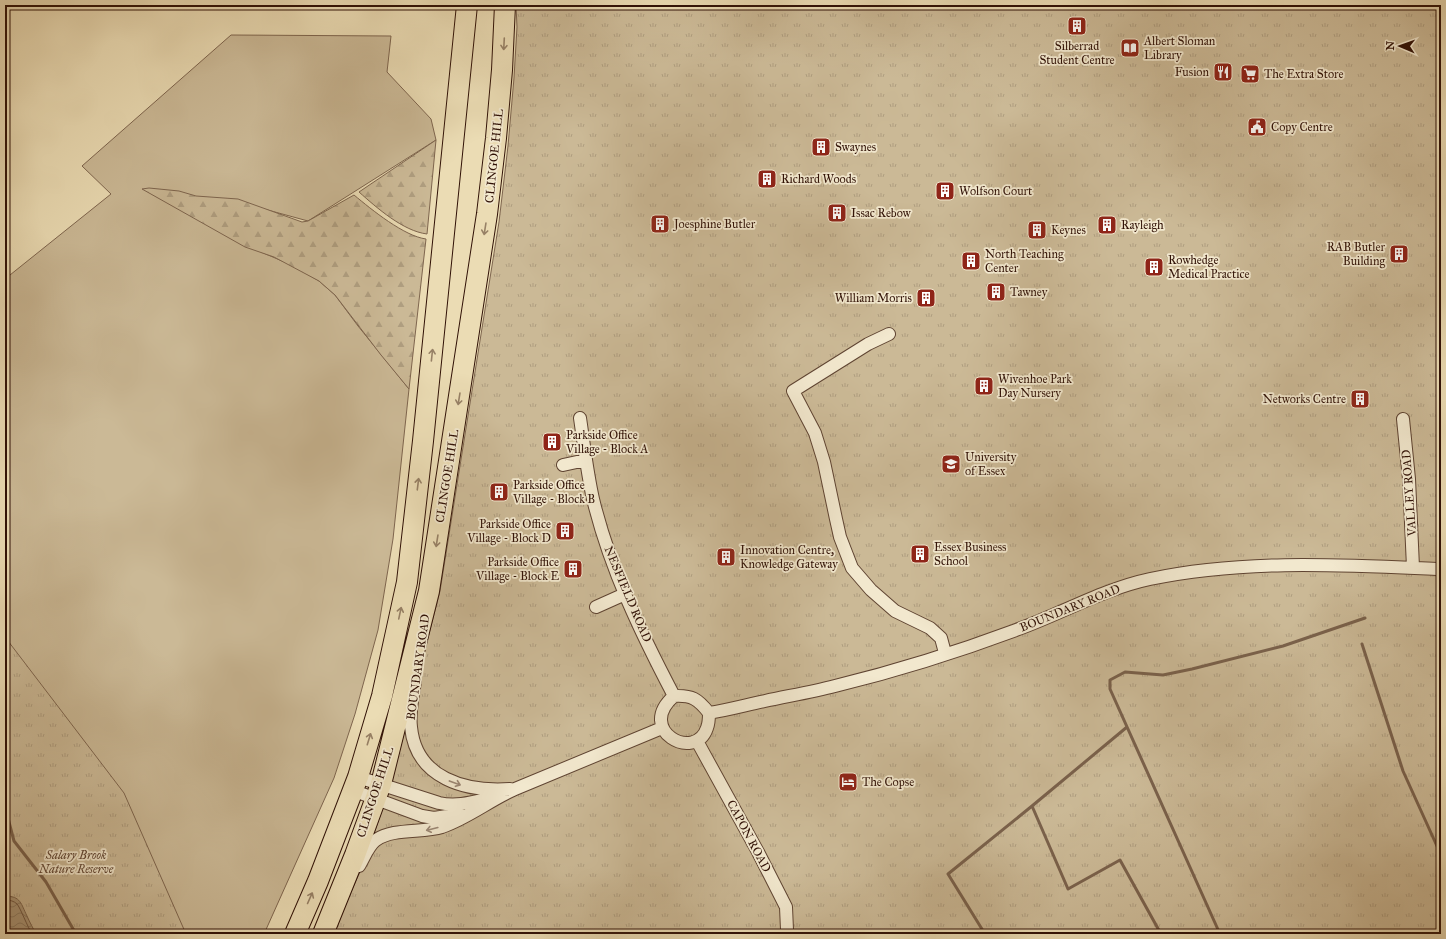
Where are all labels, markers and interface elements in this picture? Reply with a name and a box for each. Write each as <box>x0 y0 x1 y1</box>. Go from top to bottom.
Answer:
building icon: Silberrad Student Centre <box>1066 15 1088 37</box>
north arrow <box>1380 26 1420 66</box>
place label: Albert Sloman Library <box>1143 34 1216 62</box>
one-way arrow <box>500 37 507 50</box>
library icon: Albert Sloman Library <box>1119 37 1141 59</box>
place label: Silberrad Student Centre <box>1039 39 1115 67</box>
text: N <box>1384 40 1397 51</box>
restaurant icon: Fusion <box>1212 61 1234 83</box>
supermarket icon: The Extra Store <box>1239 63 1261 85</box>
place label: Fusion <box>1175 65 1210 79</box>
place label: The Extra Store <box>1264 67 1343 81</box>
street label: CLINGOE HILL <box>482 108 506 204</box>
public building icon: Copy Centre <box>1246 116 1268 138</box>
place label: Copy Centre <box>1271 120 1333 134</box>
building icon: Swaynes <box>810 136 832 158</box>
place label: Swaynes <box>835 140 876 154</box>
building icon: Richard Woods <box>756 168 778 190</box>
place label: Richard Woods <box>781 172 856 186</box>
building icon: Wolfson Court <box>934 180 956 202</box>
place label: Wolfson Court <box>959 184 1033 198</box>
building icon: Issac Rebow <box>826 202 848 224</box>
place label: Issac Rebow <box>851 206 911 220</box>
building icon: Joesphine Butler <box>649 213 671 235</box>
building icon: Rayleigh <box>1096 214 1118 236</box>
place label: Joesphine Butler <box>672 217 756 232</box>
place label: Rayleigh <box>1121 218 1164 233</box>
building icon: Keynes <box>1026 219 1048 241</box>
one-way arrow <box>481 222 489 235</box>
place label: Keynes <box>1051 223 1086 237</box>
place label: RAB Butler Building <box>1327 240 1385 269</box>
building icon: RAB Butler Building <box>1388 243 1410 265</box>
place label: North Teaching Center <box>985 247 1064 275</box>
building icon: North Teaching Center <box>960 250 982 272</box>
place label: Rowhedge Medical Practice <box>1168 253 1249 281</box>
building icon: Rowhedge Medical Practice <box>1143 256 1165 278</box>
building icon: Tawney <box>985 281 1007 303</box>
place label: Tawney <box>1010 285 1048 299</box>
building icon: William Morris <box>915 287 937 309</box>
place label: William Morris <box>835 291 912 305</box>
one-way arrow <box>428 349 435 362</box>
place label: Wivenhoe Park Day Nursery <box>998 372 1072 400</box>
building icon: Wivenhoe Park Day Nursery <box>973 375 995 397</box>
building icon: Networks Centre <box>1349 388 1371 410</box>
one-way arrow <box>455 392 463 405</box>
place label: Networks Centre <box>1263 392 1346 406</box>
street label: CLINGOE HILL <box>433 428 461 524</box>
place label: Parkside Office Village - Block A <box>565 428 648 457</box>
building icon: Parkside Office Village - Block A <box>541 431 563 453</box>
street label: VALLEY ROAD <box>1399 449 1419 538</box>
place label: University of Essex <box>965 450 1017 478</box>
school or university icon: University of Essex <box>940 453 962 475</box>
one-way arrow <box>414 478 422 491</box>
place label: Parkside Office Village - Block B <box>512 478 595 507</box>
building icon: Parkside Office Village - Block B <box>488 481 510 503</box>
place label: Parkside Office Village - Block D <box>466 517 551 546</box>
building icon: Parkside Office Village - Block D <box>554 520 576 542</box>
one-way arrow <box>433 534 441 547</box>
place label: Essex Business School <box>934 540 1006 568</box>
place label: Innovation Centre, Knowledge Gateway <box>740 543 838 572</box>
building icon: Essex Business School <box>909 543 931 565</box>
street label: NESFIELD ROAD <box>601 544 655 644</box>
building icon: Innovation Centre, Knowledge Gateway <box>715 546 737 568</box>
place label: Parkside Office Village - Block E <box>475 555 559 584</box>
building icon: Parkside Office Village - Block E <box>562 558 584 580</box>
street label: BOUNDARY ROAD <box>1018 581 1122 635</box>
one-way arrow <box>397 607 405 620</box>
street label: BOUNDARY ROAD <box>404 613 432 721</box>
one-way arrow <box>366 733 373 746</box>
street label: CLINGOE HILL <box>354 745 396 839</box>
hotel icon: The Copse <box>837 771 859 793</box>
place label: The Copse <box>862 775 914 789</box>
one-way arrow <box>448 779 460 787</box>
street label: CAPON ROAD <box>724 798 774 874</box>
one-way arrow <box>426 826 439 834</box>
park label: Salary Brook Nature Reserve <box>38 848 114 876</box>
one-way arrow <box>307 893 315 905</box>

